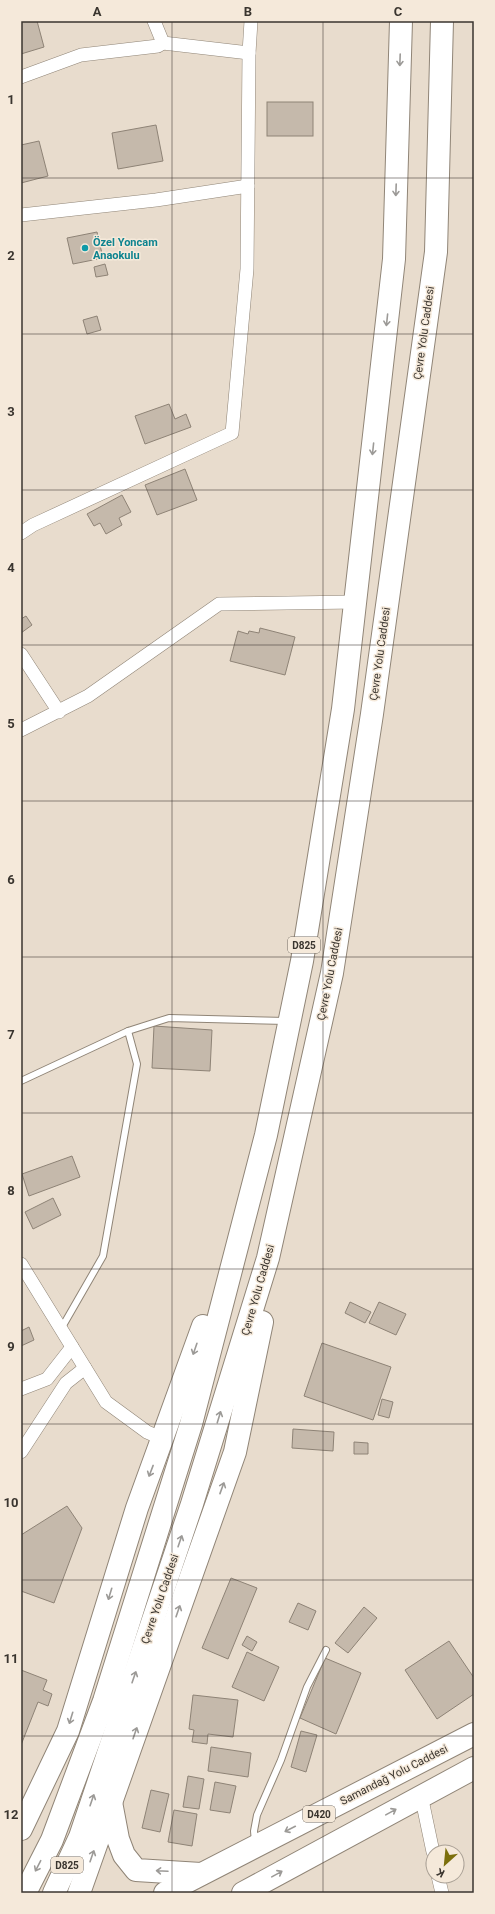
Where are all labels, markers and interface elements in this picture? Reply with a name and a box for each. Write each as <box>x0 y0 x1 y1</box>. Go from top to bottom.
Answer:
text: A <box>93 4 102 19</box>
text: B <box>244 4 252 19</box>
text: C <box>394 4 403 19</box>
one-way arrow <box>396 53 404 66</box>
text: 1 <box>7 92 15 107</box>
one-way arrow <box>392 183 400 196</box>
place label: Özel Yoncam Anaokulu <box>93 235 158 262</box>
marker: Özel Yoncam Anaokulu <box>80 243 90 253</box>
text: 2 <box>7 248 15 263</box>
street label: Çevre Yolu Caddesi <box>411 285 437 381</box>
one-way arrow <box>384 313 391 326</box>
text: 3 <box>7 404 15 419</box>
one-way arrow <box>369 442 376 455</box>
text: 4 <box>7 560 15 575</box>
street label: Çevre Yolu Caddesi <box>367 606 393 702</box>
text: 5 <box>7 716 15 731</box>
text: 6 <box>7 872 15 887</box>
street label: Çevre Yolu Caddesi <box>315 927 345 1021</box>
road number: D825 <box>288 937 320 953</box>
text: 7 <box>7 1027 15 1042</box>
text: 8 <box>7 1183 15 1198</box>
street label: Çevre Yolu Caddesi <box>239 1243 277 1337</box>
text: 9 <box>7 1339 15 1354</box>
one-way arrow <box>191 1342 199 1354</box>
one-way arrow <box>216 1411 223 1424</box>
one-way arrow <box>147 1465 155 1477</box>
one-way arrow <box>218 1483 226 1495</box>
text: 10 <box>4 1495 18 1510</box>
one-way arrow <box>176 1535 184 1547</box>
street label: Çevre Yolu Caddesi <box>139 1552 181 1646</box>
one-way arrow <box>106 1588 113 1601</box>
one-way arrow <box>174 1605 182 1617</box>
text: 11 <box>4 1651 18 1666</box>
one-way arrow <box>130 1672 138 1684</box>
one-way arrow <box>67 1712 75 1724</box>
one-way arrow <box>131 1728 139 1740</box>
street label: Samandağ Yolu Caddesi <box>338 1742 450 1808</box>
one-way arrow <box>89 1794 96 1807</box>
road number: D420 <box>303 1806 335 1822</box>
text: 12 <box>4 1807 18 1822</box>
one-way arrow <box>385 1807 397 1815</box>
one-way arrow <box>284 1826 296 1833</box>
north arrow <box>425 1844 465 1884</box>
one-way arrow <box>89 1850 96 1863</box>
road number: D825 <box>51 1857 83 1873</box>
one-way arrow <box>34 1860 41 1872</box>
text: K <box>434 1865 447 1880</box>
one-way arrow <box>156 1867 169 1875</box>
one-way arrow <box>271 1870 283 1878</box>

